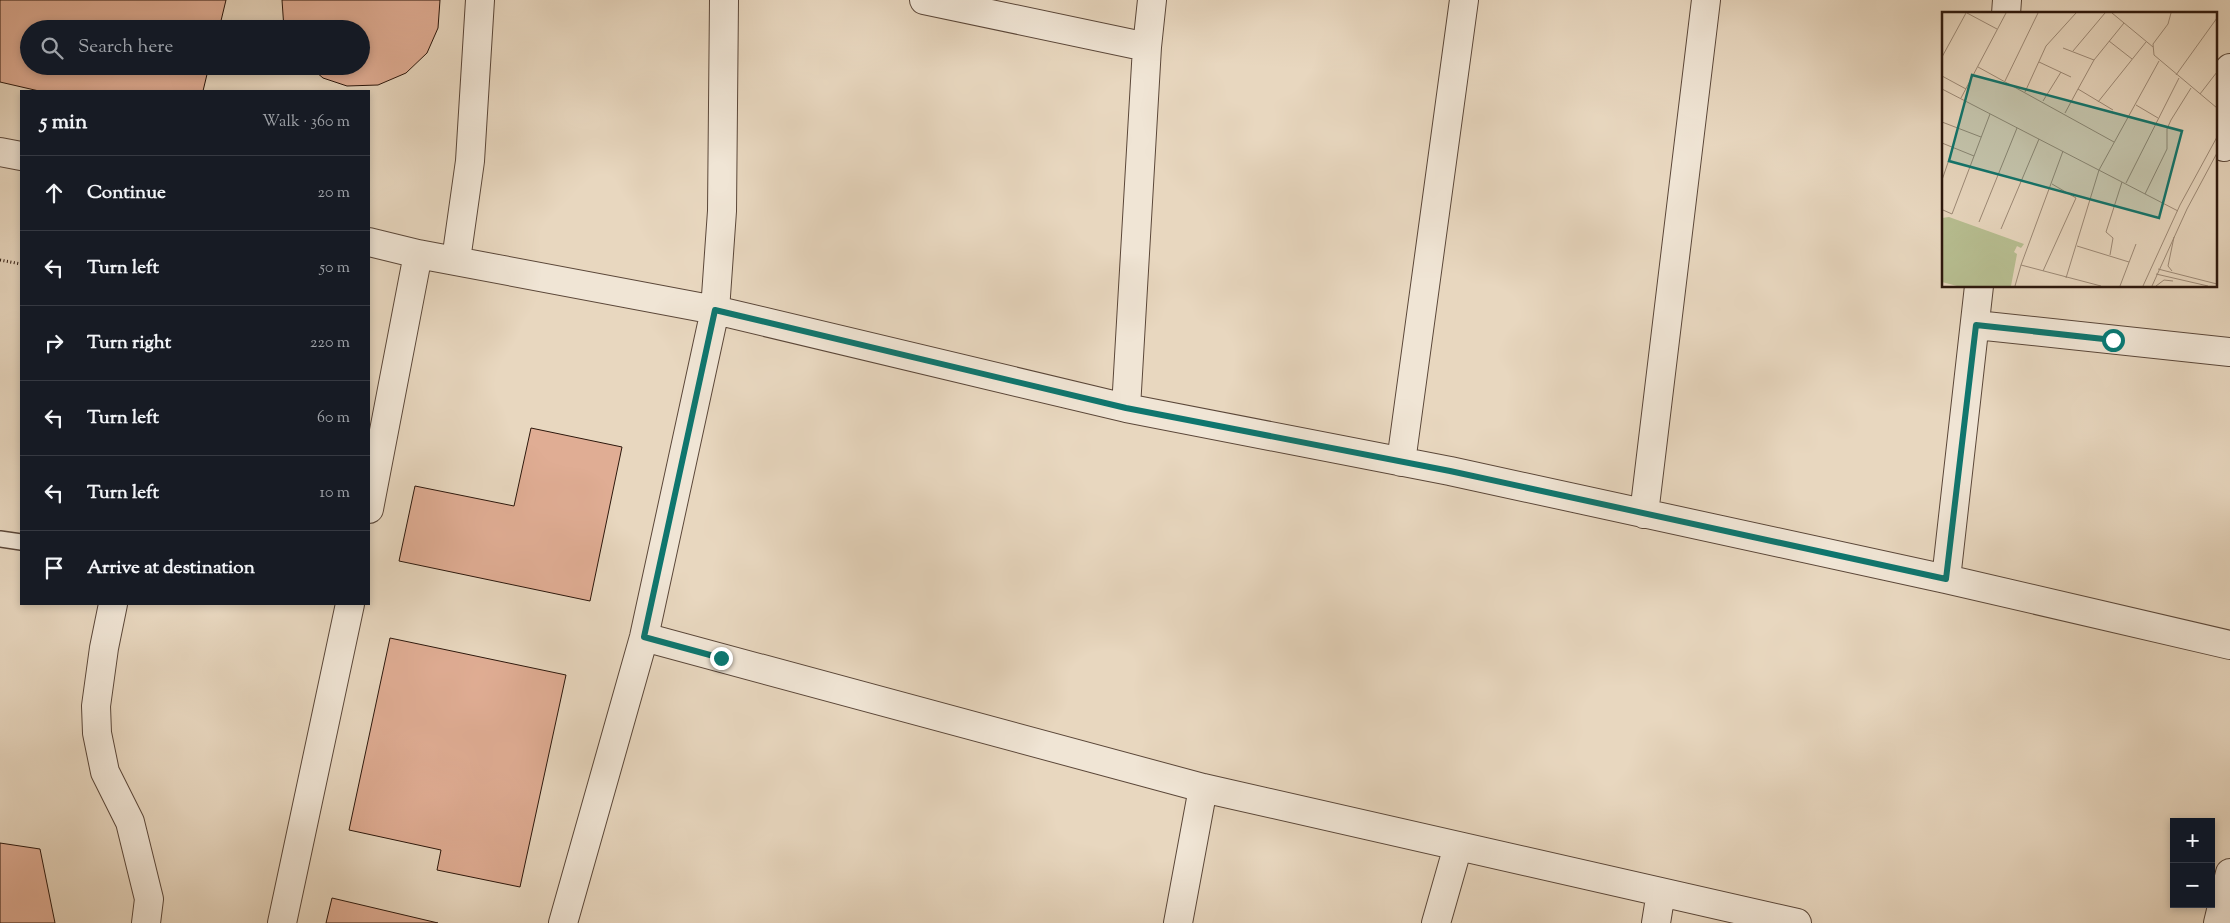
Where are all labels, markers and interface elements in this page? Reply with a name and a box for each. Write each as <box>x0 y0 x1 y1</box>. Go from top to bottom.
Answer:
inset map <box>1942 12 2218 288</box>
search box <box>20 20 370 75</box>
icon: search <box>38 34 66 62</box>
text: Search here <box>78 34 173 61</box>
text: 5 min <box>40 108 87 138</box>
text: Walk · 360 m <box>262 111 350 134</box>
icon: ahead <box>40 179 68 207</box>
text: Continue <box>87 180 166 207</box>
text: 20 m <box>317 182 350 205</box>
icon: left <box>40 254 68 282</box>
text: Turn left <box>87 255 159 282</box>
text: 50 m <box>319 257 350 280</box>
icon: right <box>40 329 68 357</box>
route start <box>2102 329 2125 352</box>
text: Turn right <box>87 330 171 357</box>
text: 220 m <box>310 332 350 355</box>
icon: left <box>40 404 68 432</box>
text: Turn left <box>87 405 159 432</box>
text: 60 m <box>317 407 350 430</box>
icon: left <box>40 479 68 507</box>
text: Turn left <box>87 480 159 507</box>
text: 10 m <box>320 482 350 505</box>
icon: arrive <box>40 554 68 582</box>
text: Arrive at destination <box>87 555 255 582</box>
route end <box>710 647 733 670</box>
map controls <box>2170 818 2215 908</box>
button: + <box>2170 818 2215 863</box>
button: − <box>2170 863 2215 908</box>

